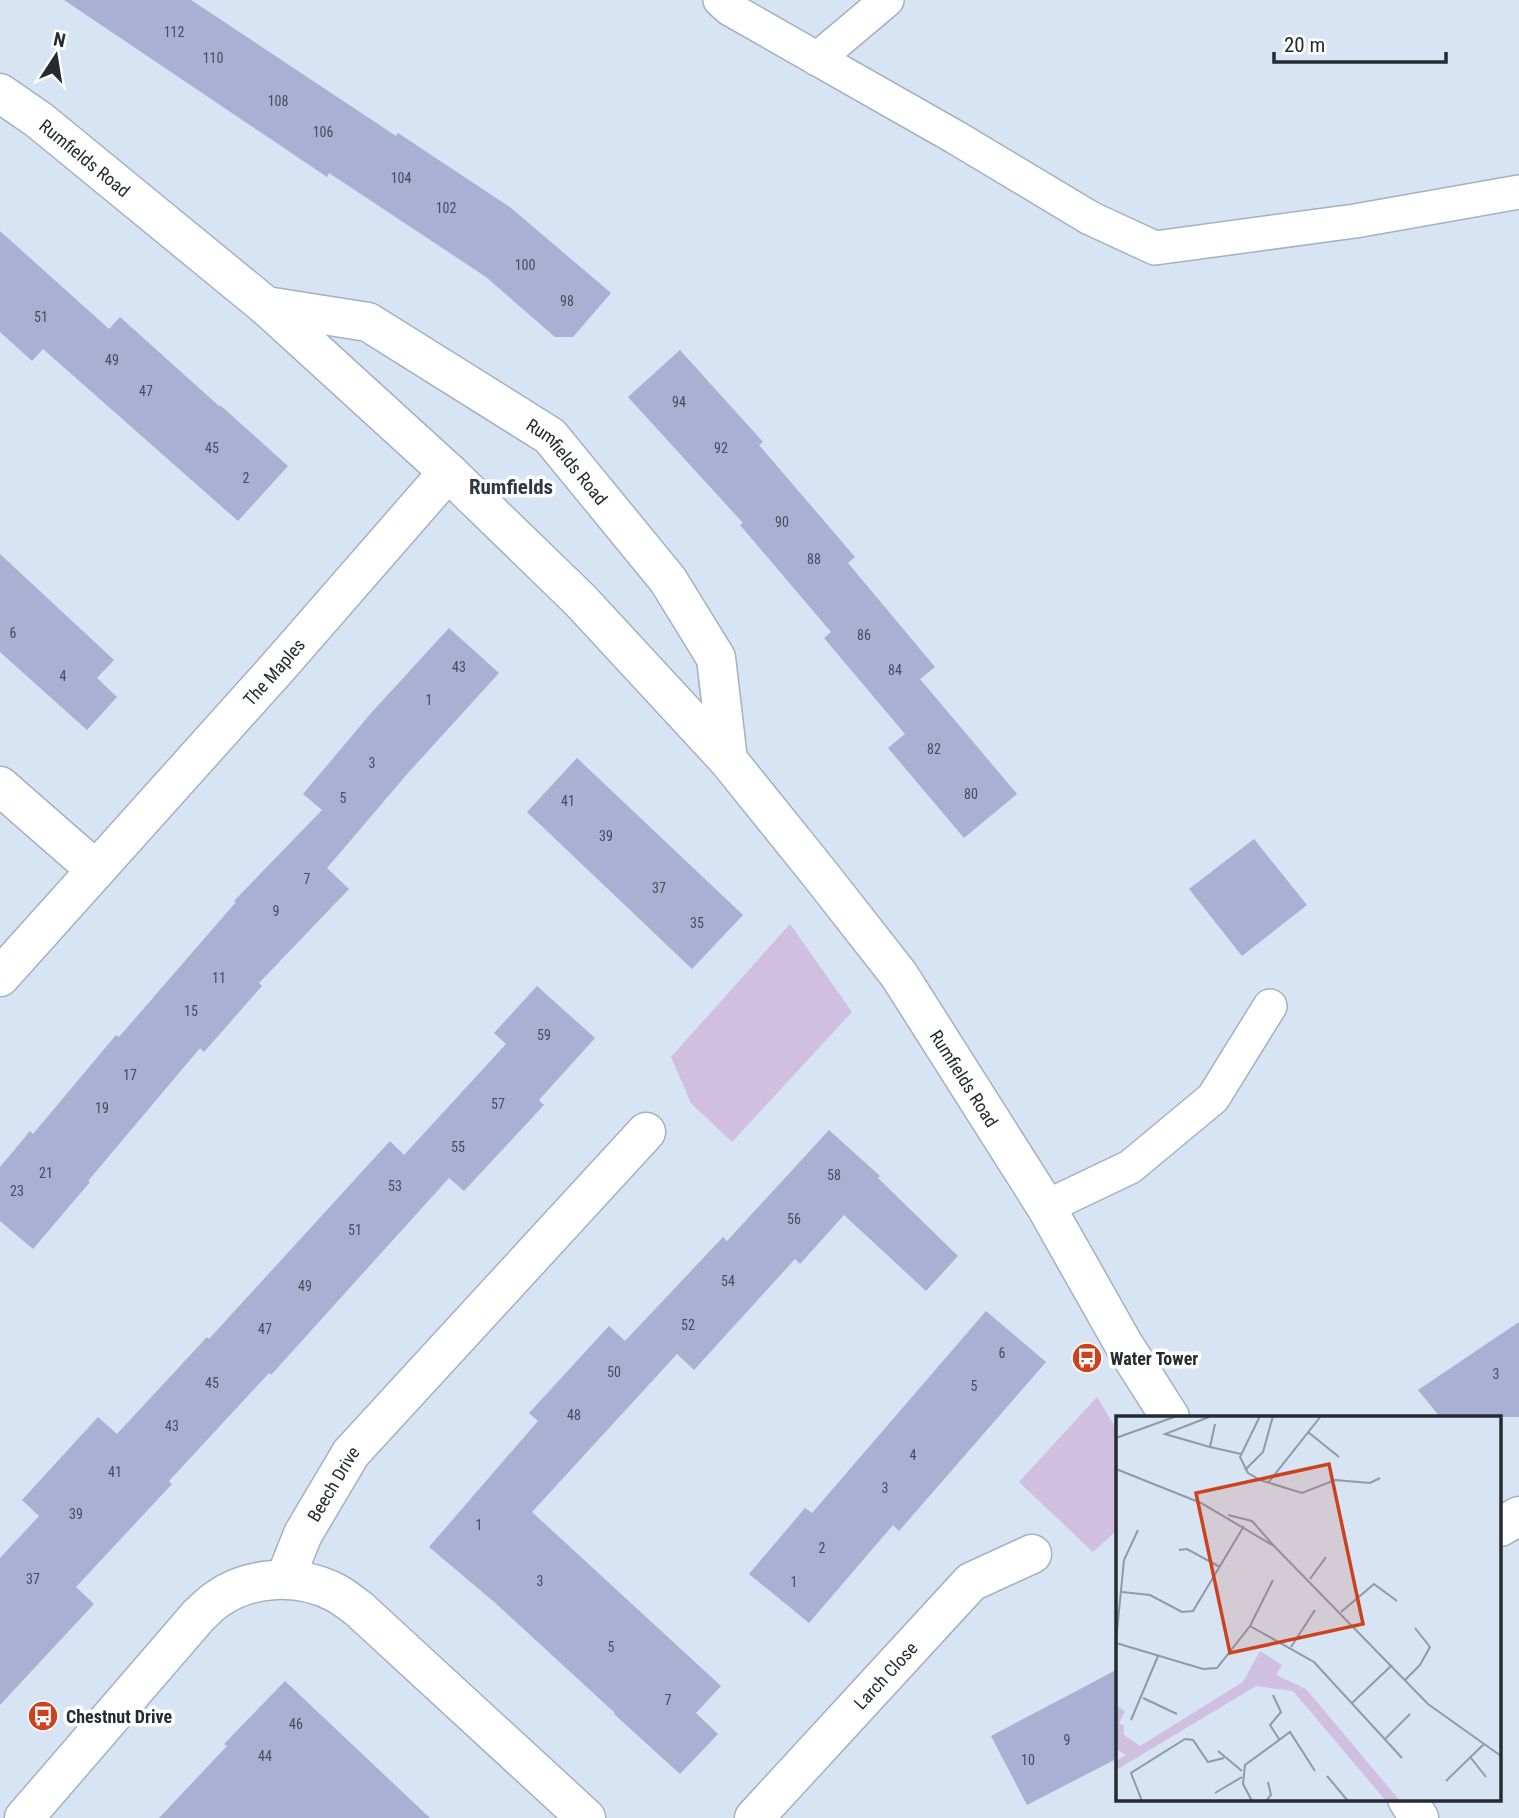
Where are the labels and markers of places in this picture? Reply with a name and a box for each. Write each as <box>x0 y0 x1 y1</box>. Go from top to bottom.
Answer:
bus stop icon: Water Tower <box>1070 1341 1104 1375</box>
place label: Water Tower <box>1110 1348 1198 1369</box>
bus stop icon: Chestnut Drive <box>26 1699 60 1733</box>
place label: Chestnut Drive <box>66 1706 172 1727</box>

